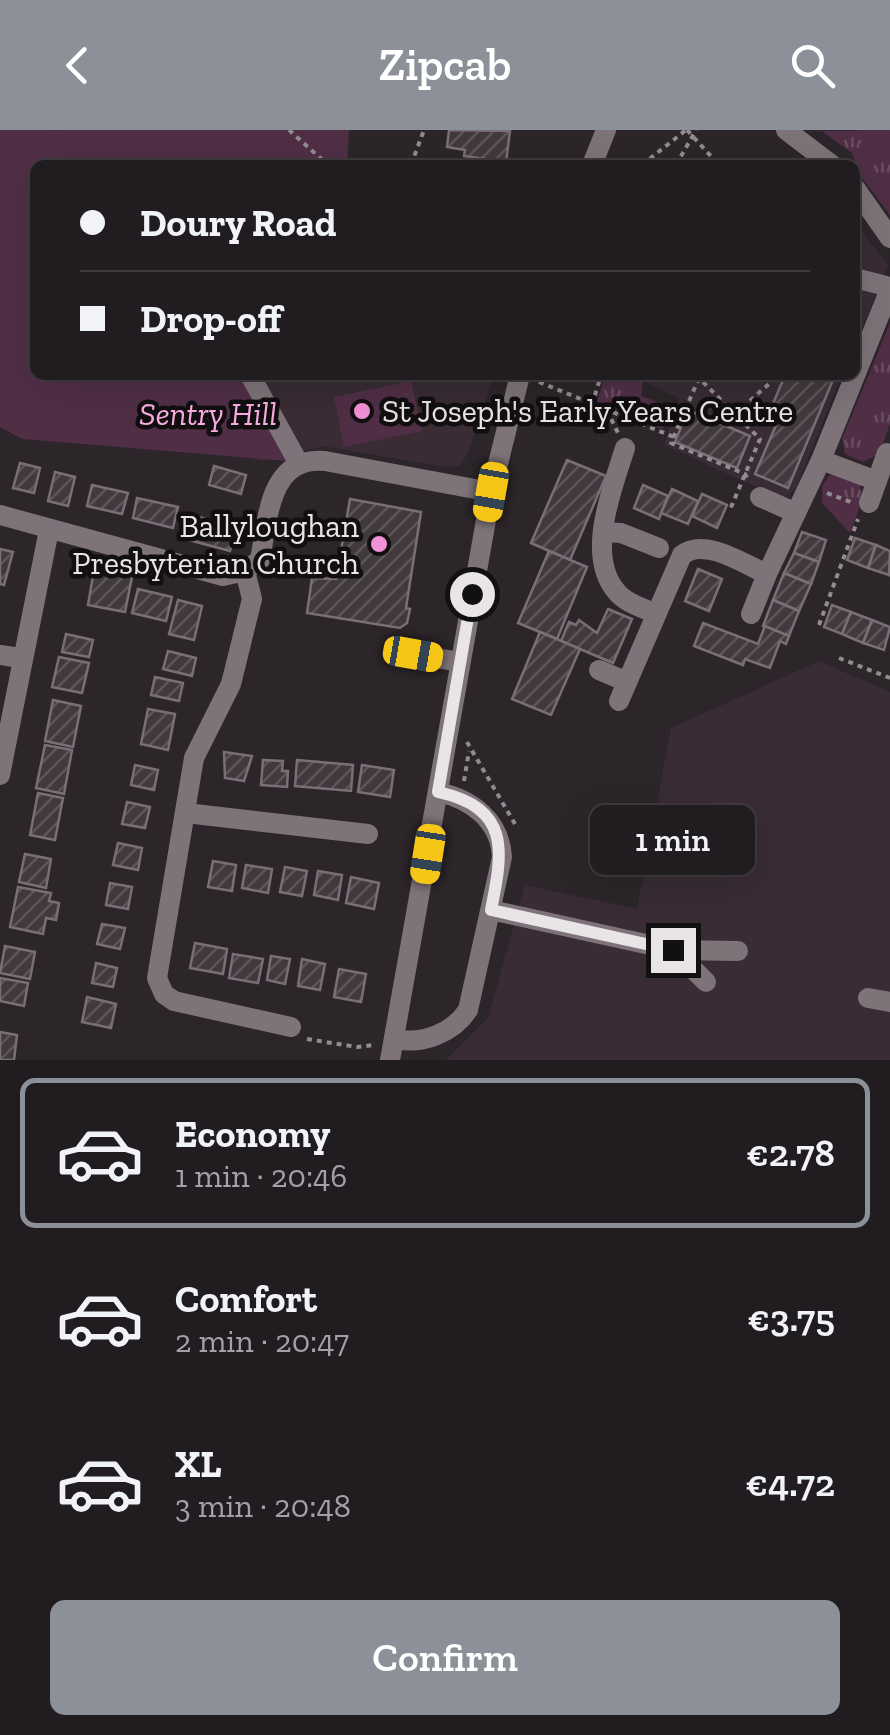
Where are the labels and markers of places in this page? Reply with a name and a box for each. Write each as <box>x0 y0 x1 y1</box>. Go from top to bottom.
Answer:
place label: St Joseph's Early Years Centre <box>382 392 793 430</box>
marker: St Joseph's Early Years Centre <box>351 400 373 422</box>
place label: Ballyloughan Presbyterian Church <box>72 507 360 582</box>
marker: Ballyloughan Presbyterian Church <box>368 533 390 555</box>

